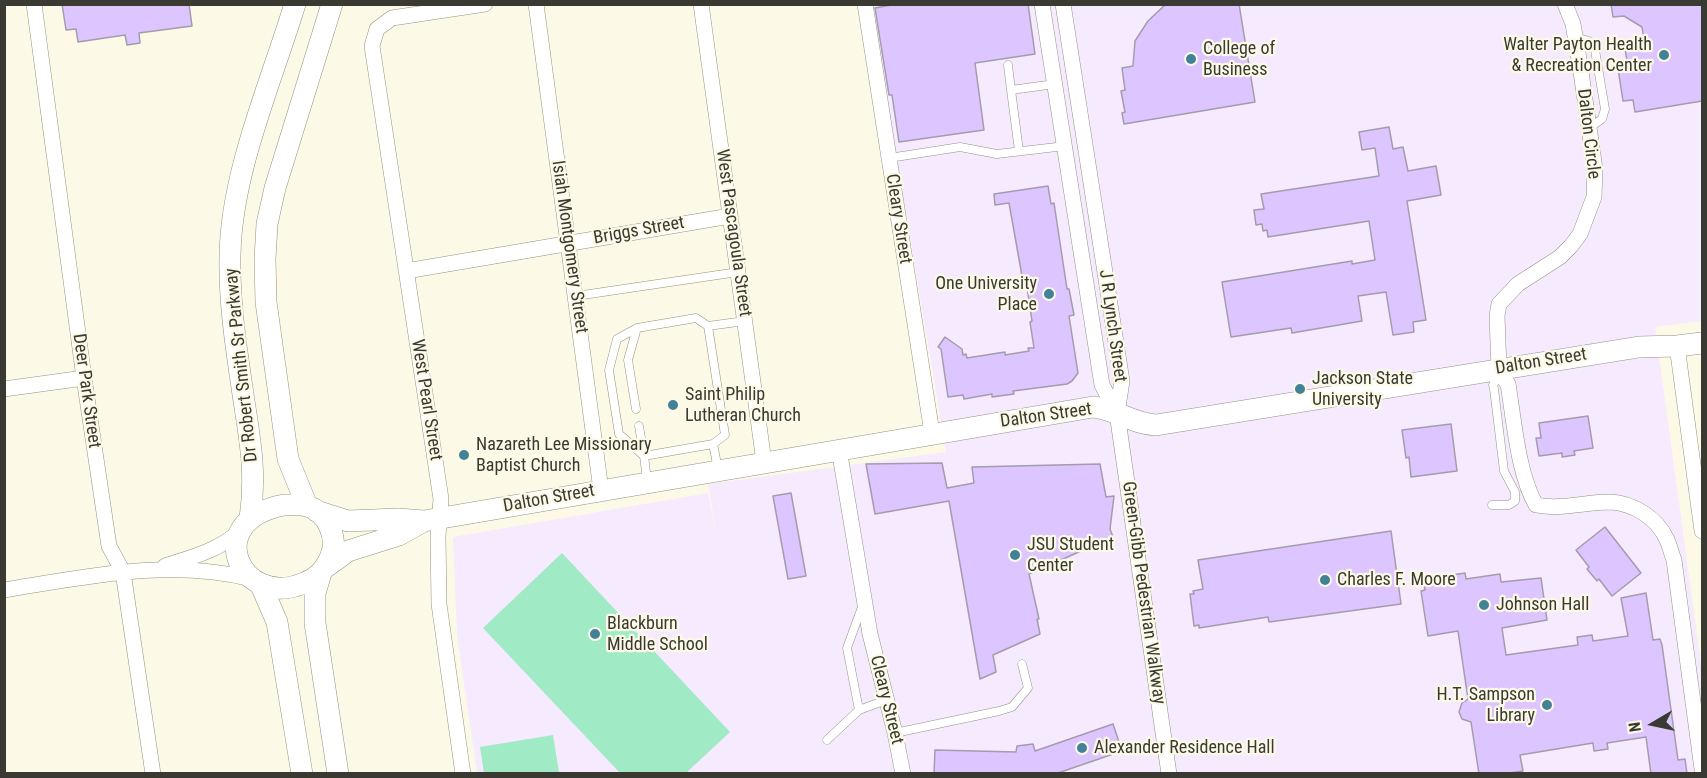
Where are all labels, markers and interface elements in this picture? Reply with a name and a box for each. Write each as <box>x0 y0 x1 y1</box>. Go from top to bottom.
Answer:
place label: Walter Payton Health & Recreation Center <box>1503 34 1652 76</box>
place label: College of Business <box>1203 38 1275 80</box>
marker: Walter Payton Health & Recreation Center <box>1657 48 1671 62</box>
marker: College of Business <box>1184 52 1198 66</box>
street label: Dalton Circle <box>1572 88 1604 180</box>
street label: West Pascagoula Street <box>711 148 755 318</box>
street label: Isiah Montgomery Street <box>546 159 592 335</box>
street label: Cleary Street <box>880 172 916 266</box>
street label: Briggs Street <box>592 212 686 250</box>
street label: Dr Robert Smith Sr Parkway <box>221 267 263 463</box>
street label: J R Lynch Street <box>1093 268 1131 384</box>
place label: One University Place <box>935 273 1037 316</box>
marker: One University Place <box>1042 287 1056 301</box>
street label: Deer Park Street <box>67 332 105 450</box>
street label: West Pearl Street <box>406 338 446 462</box>
street label: Dalton Street <box>1494 344 1588 380</box>
place label: Jackson State University <box>1312 368 1413 410</box>
marker: Jackson State University <box>1293 382 1307 396</box>
place label: Saint Philip Lutheran Church <box>685 384 801 426</box>
marker: Saint Philip Lutheran Church <box>666 398 680 412</box>
street label: Dalton Street <box>999 399 1093 433</box>
place label: Nazareth Lee Missionary Baptist Church <box>476 434 652 476</box>
marker: Nazareth Lee Missionary Baptist Church <box>457 448 471 462</box>
street label: Dalton Street <box>502 480 596 518</box>
street label: Green-Gibb Pedestrian Walkway <box>1117 480 1169 706</box>
place label: JSU Student Center <box>1027 534 1114 576</box>
marker: JSU Student Center <box>1008 548 1022 562</box>
place label: Charles F. Moore <box>1337 569 1456 591</box>
marker: Charles F. Moore <box>1318 573 1332 587</box>
place label: Johnson Hall <box>1496 594 1589 616</box>
marker: Johnson Hall <box>1477 598 1491 612</box>
place label: Blackburn Middle School <box>607 613 708 656</box>
marker: Blackburn Middle School <box>588 627 602 641</box>
street label: Cleary Street <box>865 653 907 747</box>
place label: H.T. Sampson Library <box>1436 684 1535 726</box>
north arrow <box>1623 694 1683 754</box>
marker: H.T. Sampson Library <box>1540 698 1554 712</box>
text: N <box>1625 721 1645 733</box>
place label: Alexander Residence Hall <box>1094 737 1275 759</box>
marker: Alexander Residence Hall <box>1075 741 1089 755</box>

